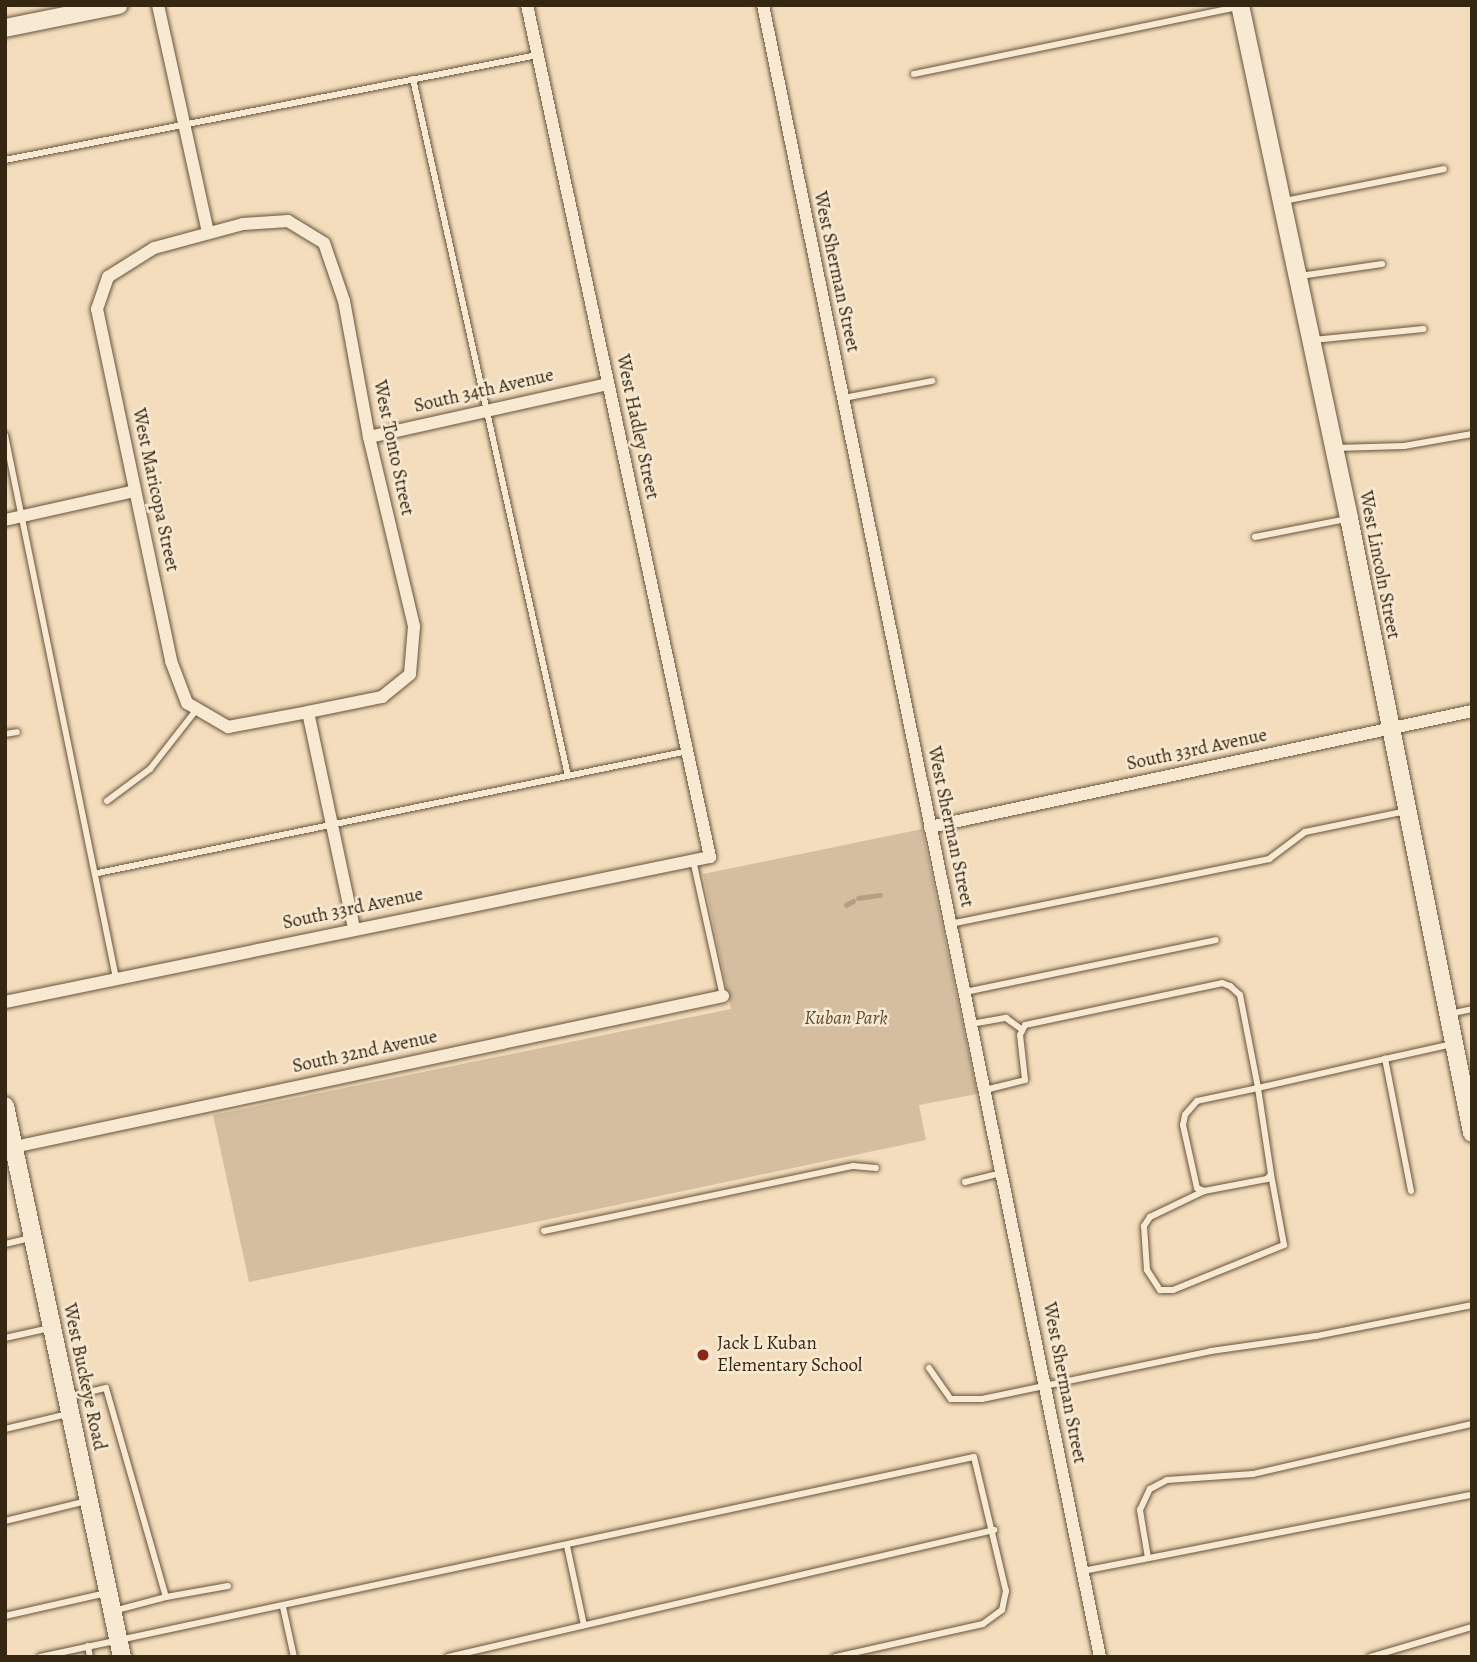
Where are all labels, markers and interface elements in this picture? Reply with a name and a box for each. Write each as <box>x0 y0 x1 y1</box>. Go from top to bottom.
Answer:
street label: West Sherman Street <box>808 190 864 354</box>
street label: West Hadley Street <box>611 352 663 502</box>
street label: South 34th Avenue <box>412 364 556 418</box>
street label: West Tonto Street <box>368 378 418 518</box>
street label: West Maricopa Street <box>127 406 183 574</box>
street label: West Lincoln Street <box>1353 489 1405 641</box>
street label: South 33rd Avenue <box>1125 724 1269 776</box>
street label: West Sherman Street <box>922 745 978 909</box>
street label: South 33rd Avenue <box>281 883 425 935</box>
park label: Kuban Park <box>804 1008 888 1030</box>
street label: South 32nd Avenue <box>290 1026 440 1078</box>
street label: West Sherman Street <box>1037 1300 1091 1466</box>
street label: West Buckeye Road <box>57 1301 111 1453</box>
place label: Jack L Kuban Elementary School <box>717 1333 862 1377</box>
marker: Jack L Kuban Elementary School <box>695 1347 711 1363</box>

